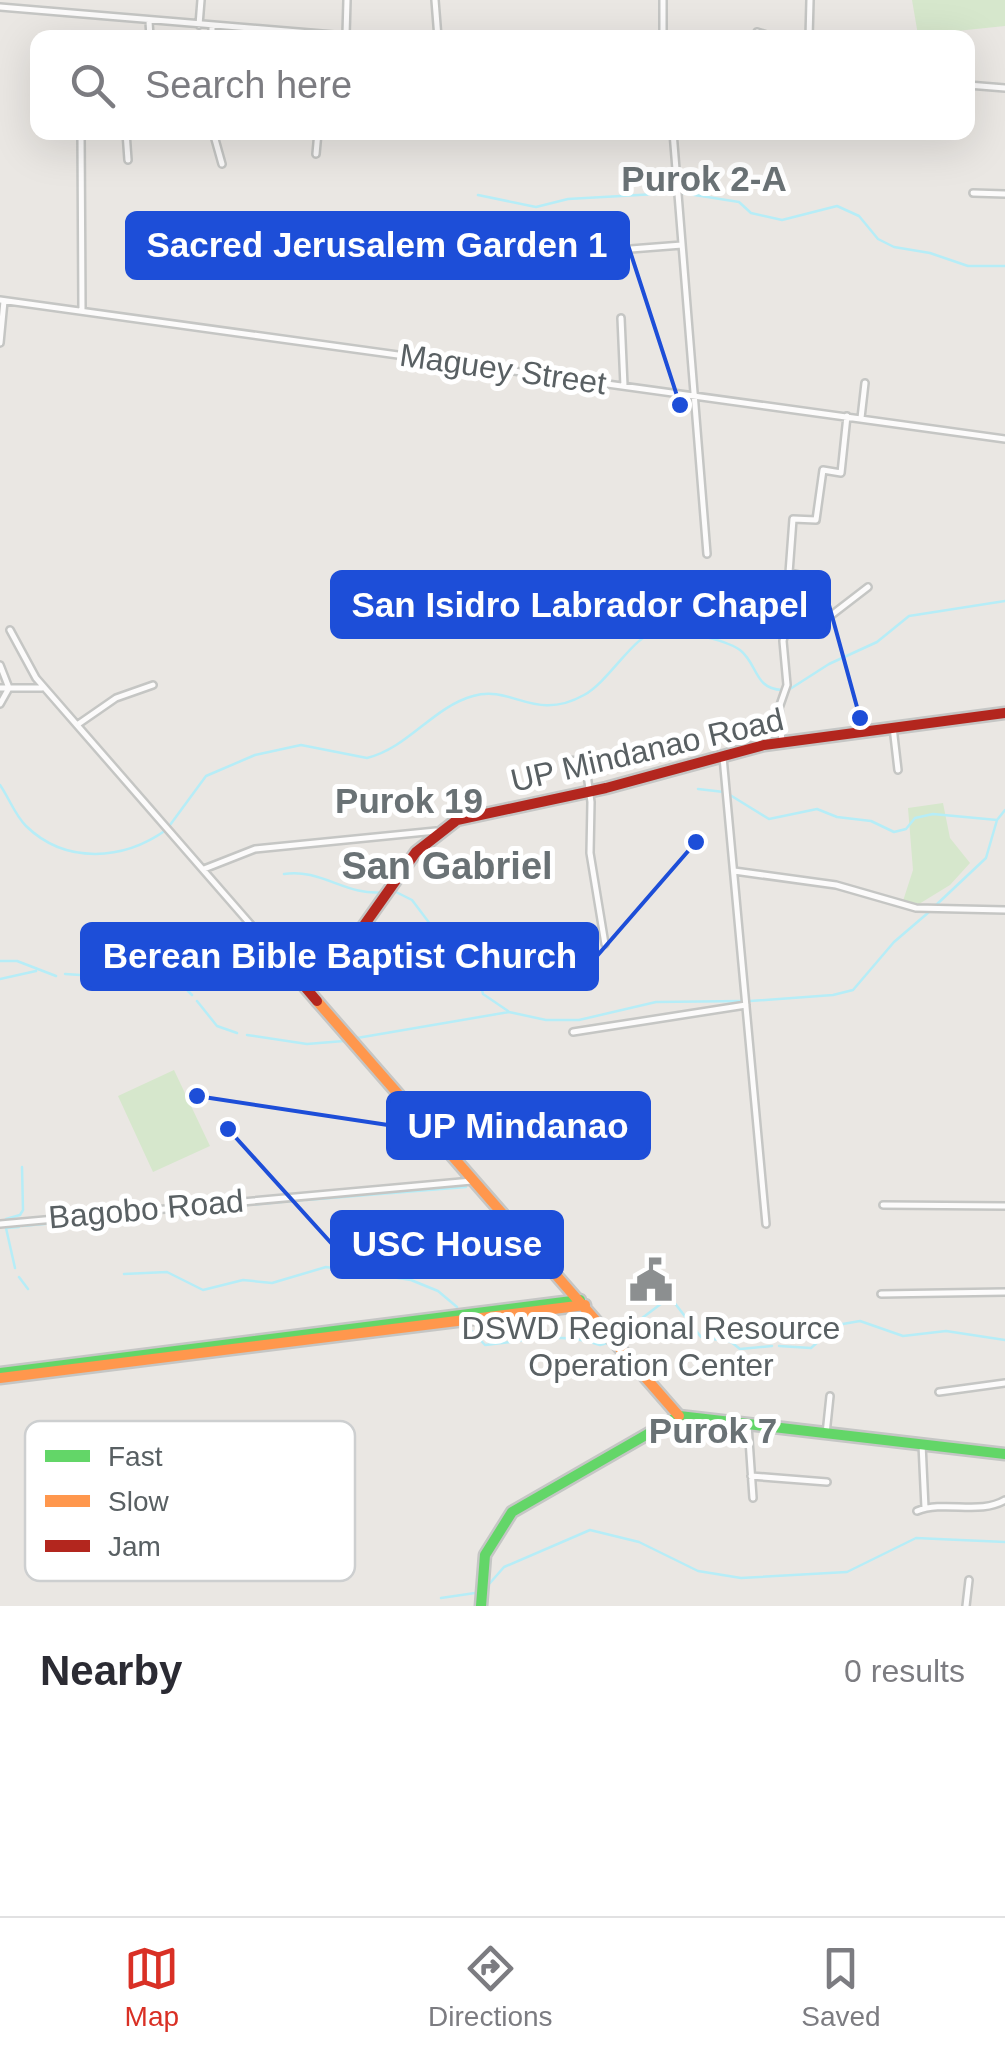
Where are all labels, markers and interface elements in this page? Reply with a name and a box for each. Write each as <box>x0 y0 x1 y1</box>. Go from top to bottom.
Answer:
search box <box>30 30 975 140</box>
icon: search <box>65 58 120 113</box>
text: Search here <box>145 64 352 106</box>
district label: Purok 2-A <box>621 159 787 198</box>
callout: Sacred Jerusalem Garden 1 <box>127 213 628 278</box>
text: Sacred Jerusalem Garden 1 <box>146 225 608 264</box>
street label: Maguey Street <box>397 337 609 401</box>
callout: San Isidro Labrador Chapel <box>332 572 829 637</box>
text: San Isidro Labrador Chapel <box>351 585 809 624</box>
street label: UP Mindanao Road <box>507 701 787 799</box>
district label: Purok 19 <box>335 781 483 820</box>
district label: San Gabriel <box>341 845 553 887</box>
callout: Berean Bible Baptist Church <box>82 924 597 989</box>
text: Berean Bible Baptist Church <box>103 936 577 975</box>
callout: UP Mindanao <box>388 1093 649 1158</box>
text: UP Mindanao <box>407 1106 629 1145</box>
street label: Bagobo Road <box>47 1183 245 1235</box>
callout: USC House <box>332 1212 562 1277</box>
text: USC House <box>352 1224 542 1263</box>
public building icon: DSWD Regional Resource Operation Center <box>627 1256 675 1304</box>
place label: DSWD Regional Resource Operation Center <box>462 1310 840 1383</box>
district label: Purok 7 <box>649 1411 777 1450</box>
legend <box>25 1421 355 1581</box>
text: Fast <box>108 1441 163 1472</box>
text: Slow <box>108 1486 169 1517</box>
text: Jam <box>108 1531 161 1562</box>
text: Nearby <box>40 1647 182 1694</box>
text: 0 results <box>844 1653 965 1689</box>
tab: Map <box>124 1941 179 2033</box>
tab: Directions <box>428 1941 553 2033</box>
tab: Saved <box>801 1941 881 2033</box>

